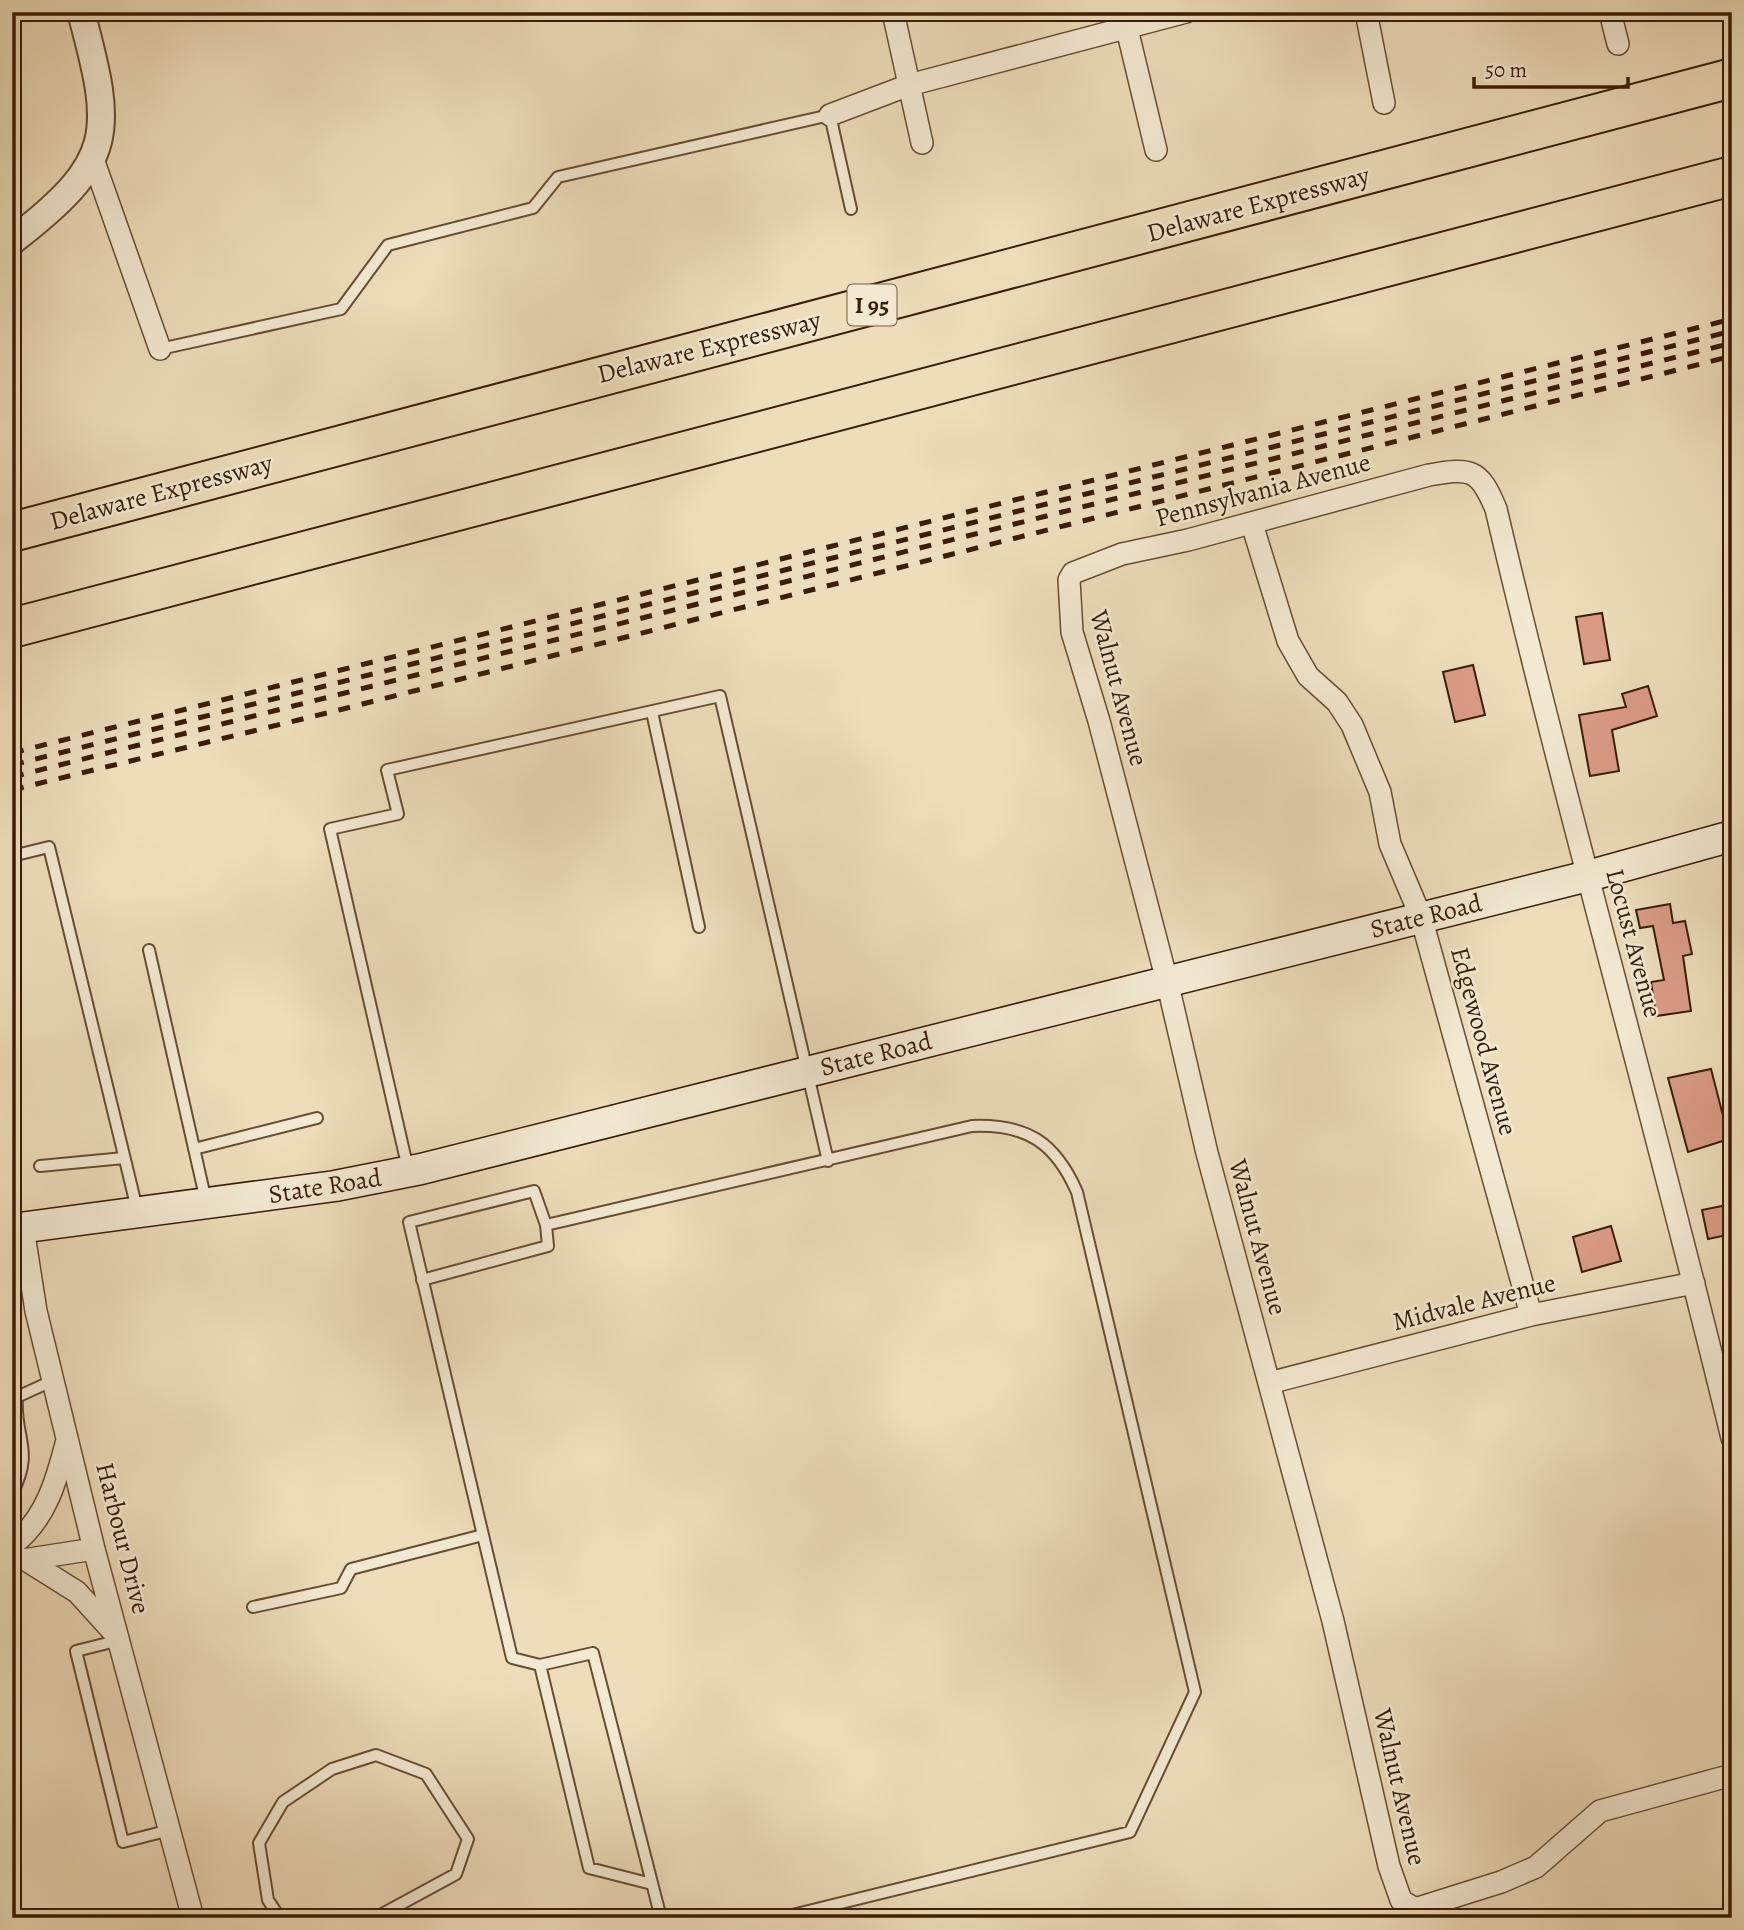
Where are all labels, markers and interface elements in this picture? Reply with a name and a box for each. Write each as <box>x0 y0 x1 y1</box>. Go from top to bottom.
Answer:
scale bar <box>1474 46 1628 90</box>
text: 50 m <box>1485 56 1527 84</box>
street label: Delaware Expressway <box>1143 157 1374 251</box>
road number: I 95 <box>848 284 896 326</box>
street label: Delaware Expressway <box>594 302 825 392</box>
street label: Pennsylvania Avenue <box>1152 444 1374 536</box>
street label: Delaware Expressway <box>46 445 277 539</box>
street label: Walnut Avenue <box>1081 605 1157 770</box>
street label: Locust Avenue <box>1597 865 1671 1021</box>
street label: State Road <box>1366 885 1486 947</box>
street label: Edgewood Avenue <box>1442 943 1526 1139</box>
street label: State Road <box>816 1023 936 1085</box>
street label: Walnut Avenue <box>1220 1154 1296 1319</box>
street label: State Road <box>266 1160 384 1212</box>
street label: Midvale Avenue <box>1389 1265 1559 1339</box>
street label: Harbour Drive <box>87 1459 159 1617</box>
street label: Walnut Avenue <box>1365 1704 1435 1869</box>

